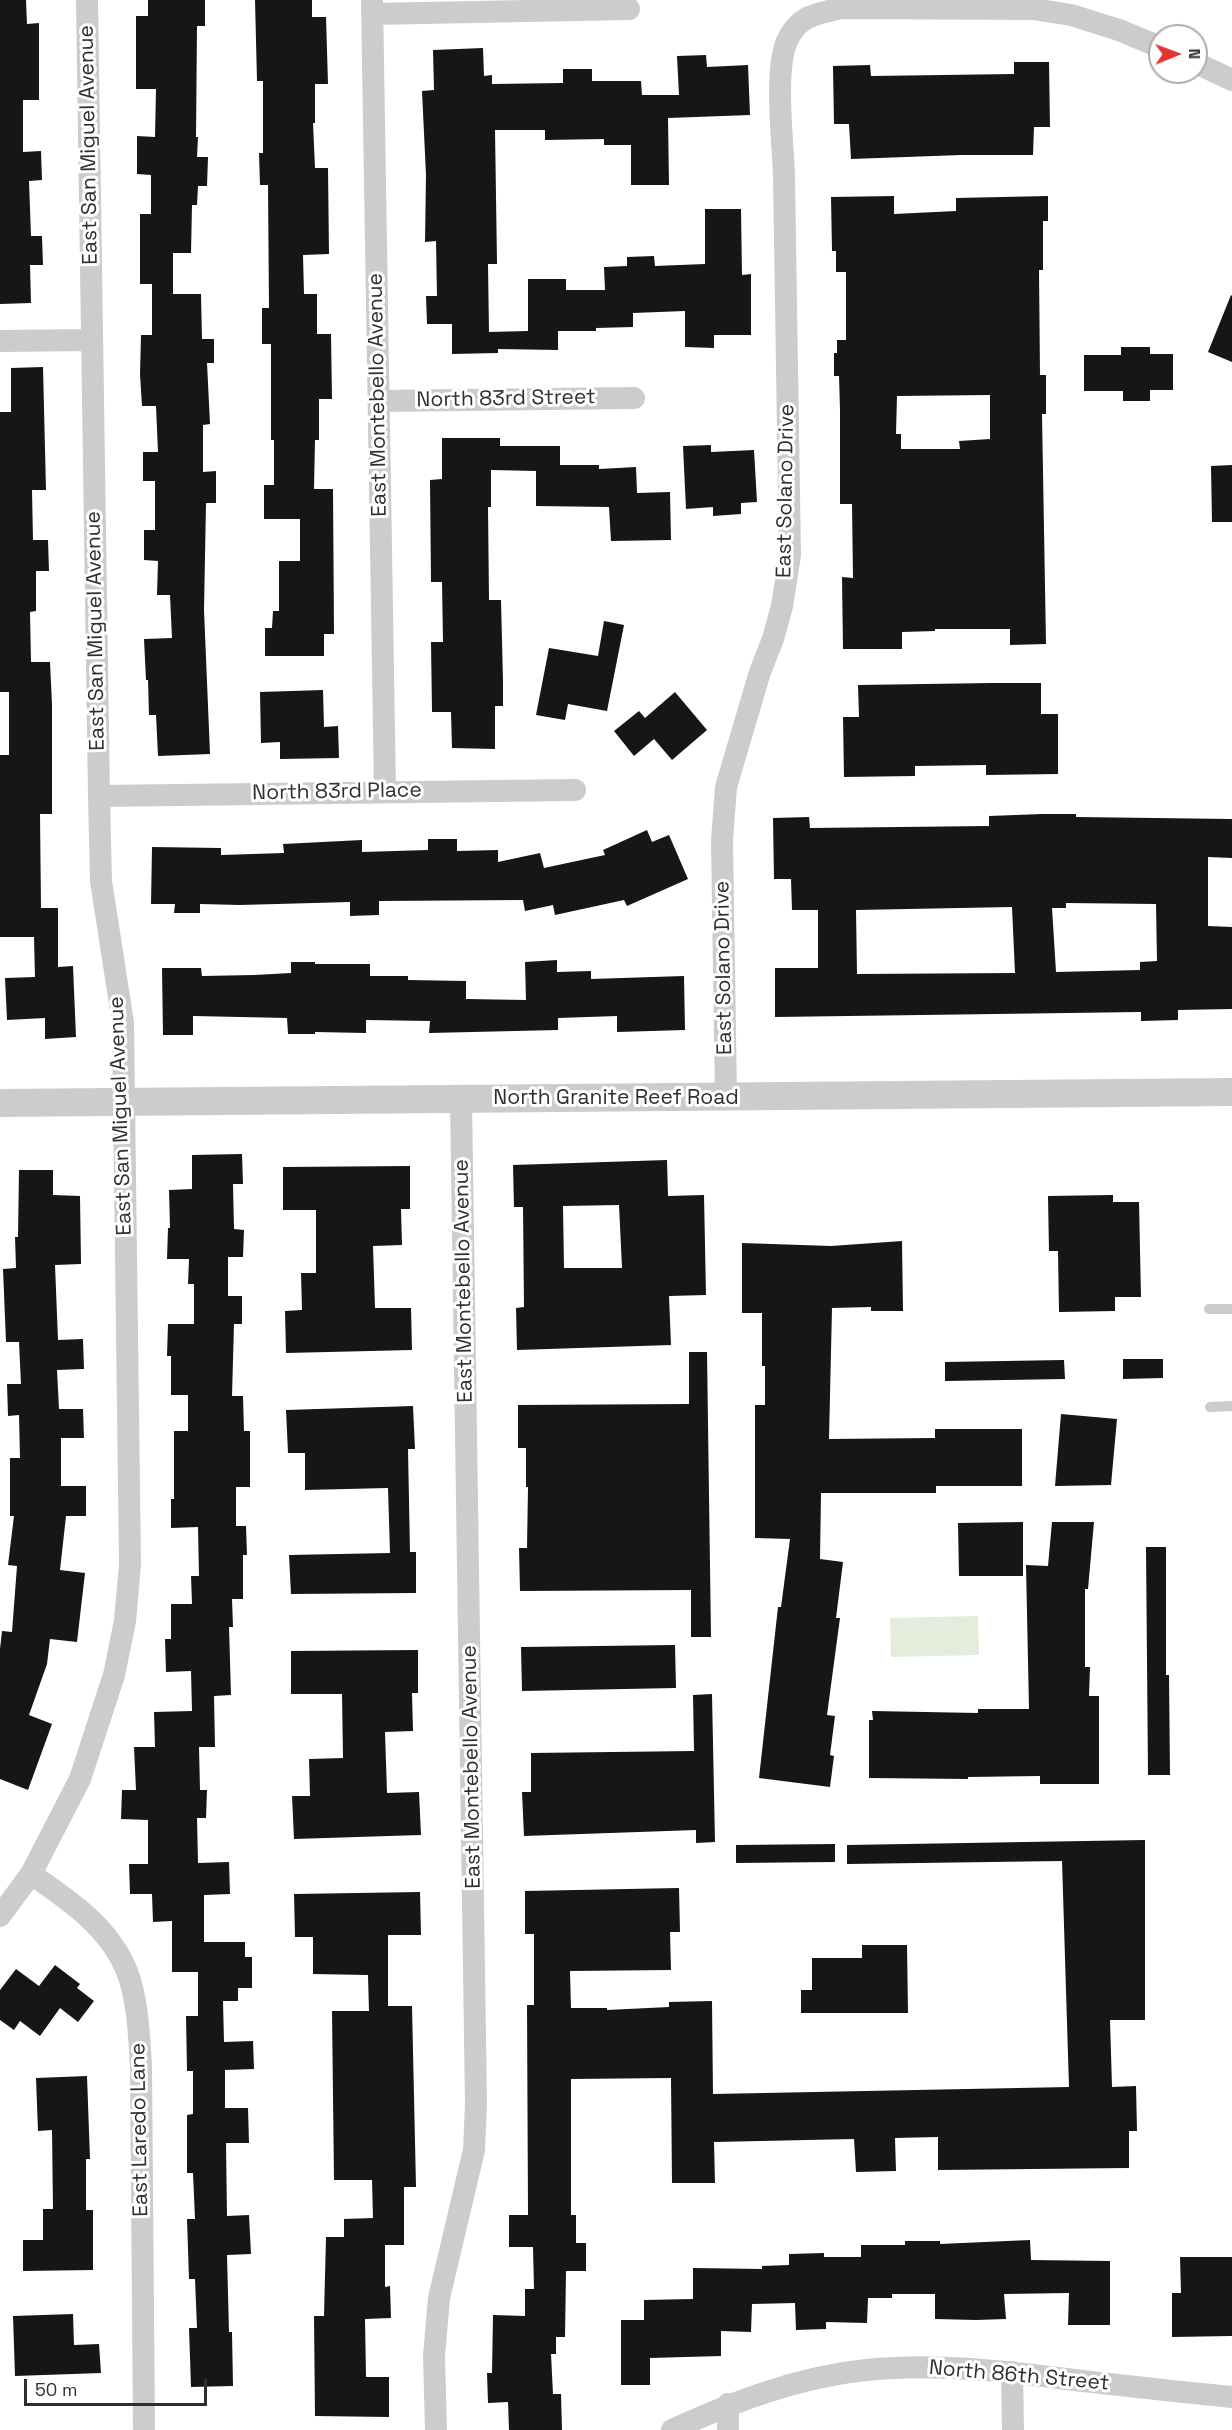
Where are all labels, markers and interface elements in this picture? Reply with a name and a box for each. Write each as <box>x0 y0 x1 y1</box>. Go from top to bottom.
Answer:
north arrow <box>1148 24 1208 84</box>
street label: East San Miguel Avenue <box>74 25 104 265</box>
text: N <box>1184 48 1205 59</box>
street label: East Montebello Avenue <box>363 273 393 517</box>
street label: North 83rd Street <box>416 385 596 413</box>
street label: East Solano Drive <box>772 404 800 578</box>
street label: East San Miguel Avenue <box>81 511 111 751</box>
street label: North 83rd Place <box>252 778 422 806</box>
street label: East Solano Drive <box>710 881 738 1055</box>
street label: East San Miguel Avenue <box>104 996 138 1236</box>
street label: North Granite Reef Road <box>493 1085 739 1111</box>
street label: East Montebello Avenue <box>449 1159 479 1403</box>
street label: East Montebello Avenue <box>457 1645 487 1889</box>
street label: East Laredo Lane <box>126 2043 154 2217</box>
street label: North 86th Street <box>928 2356 1110 2396</box>
scale bar <box>27 2367 210 2405</box>
text: 50 m <box>35 2378 77 2401</box>

